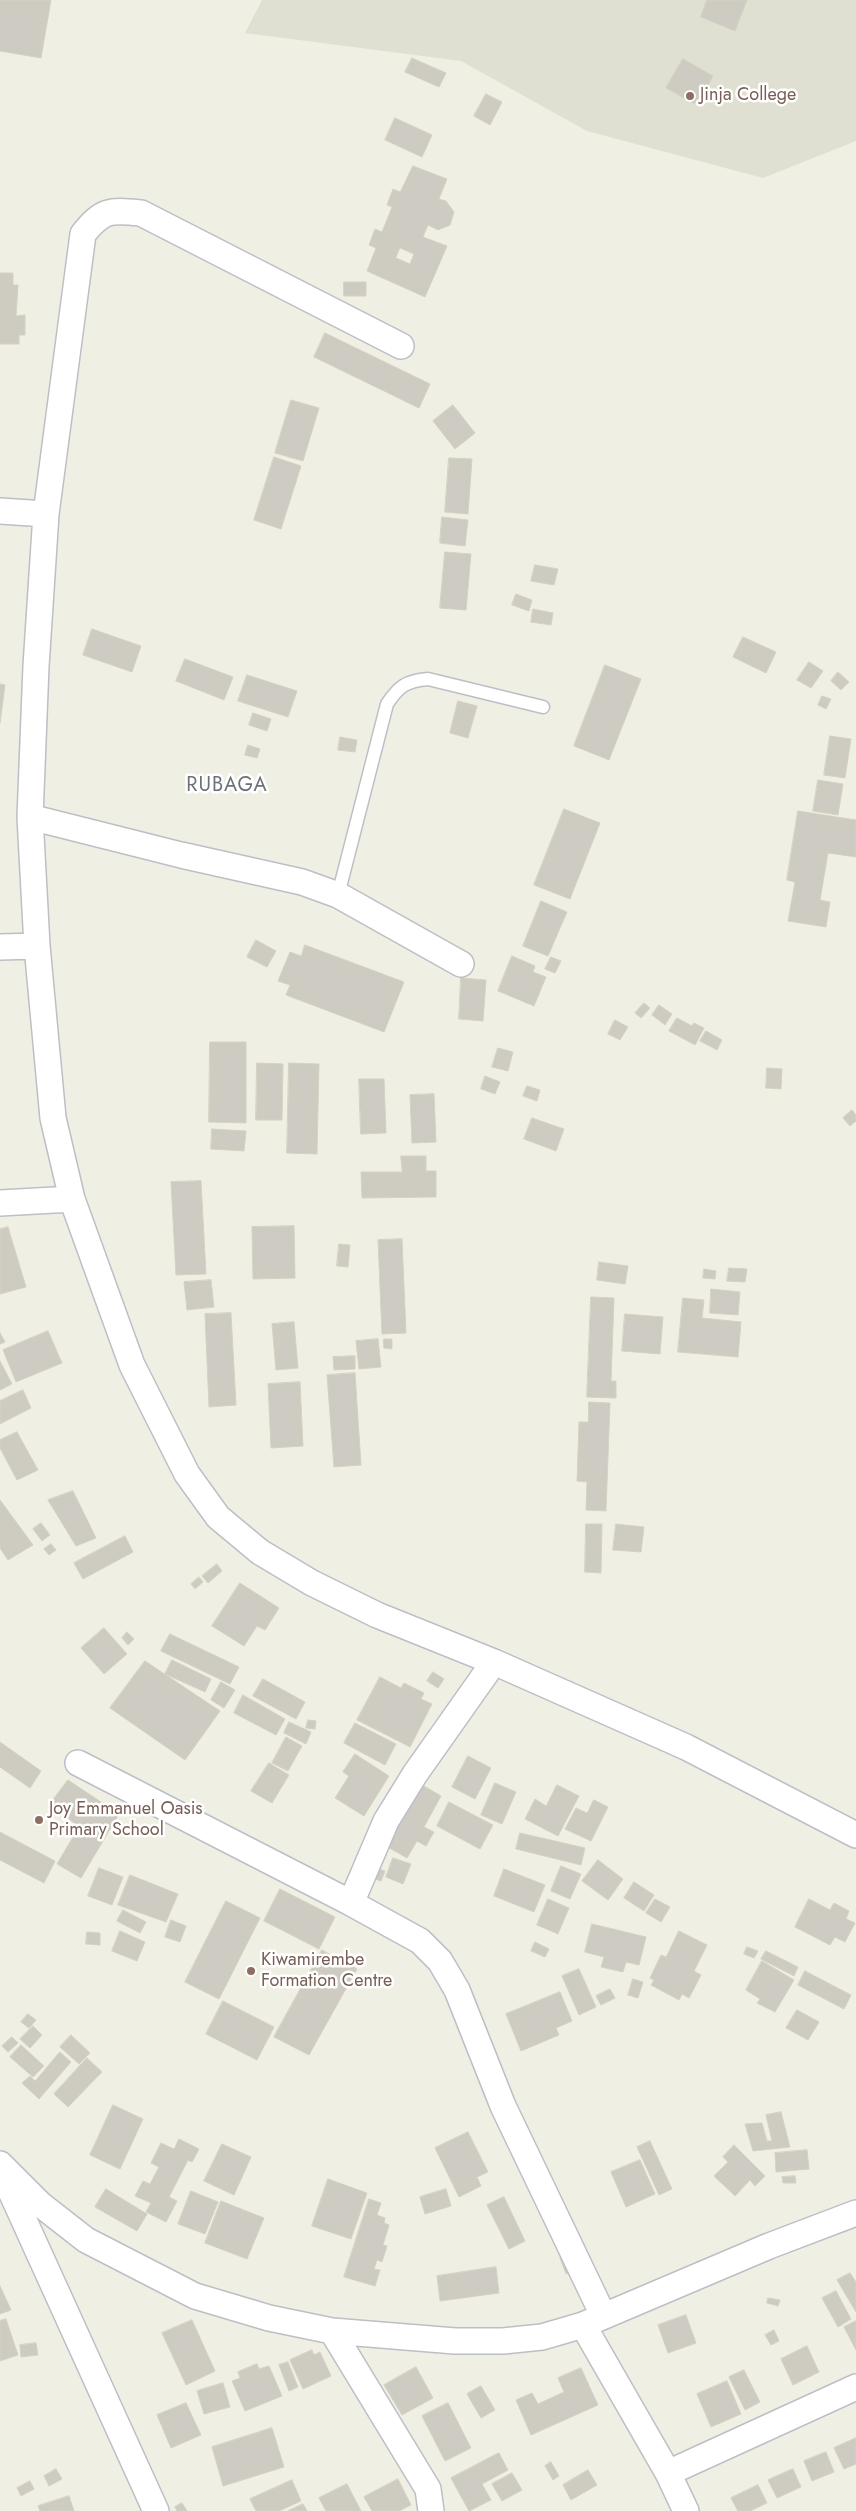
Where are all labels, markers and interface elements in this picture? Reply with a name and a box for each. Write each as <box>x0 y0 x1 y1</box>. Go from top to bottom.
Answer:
place label: Jinja College <box>700 85 796 107</box>
marker: Jinja College <box>684 90 696 102</box>
district label: RUBAGA <box>186 774 268 798</box>
place label: Joy Emmanuel Oasis Primary School <box>49 1799 203 1842</box>
marker: Joy Emmanuel Oasis Primary School <box>33 1814 45 1826</box>
place label: Kiwamirembe Formation Centre <box>261 1950 392 1992</box>
marker: Kiwamirembe Formation Centre <box>245 1965 257 1977</box>

